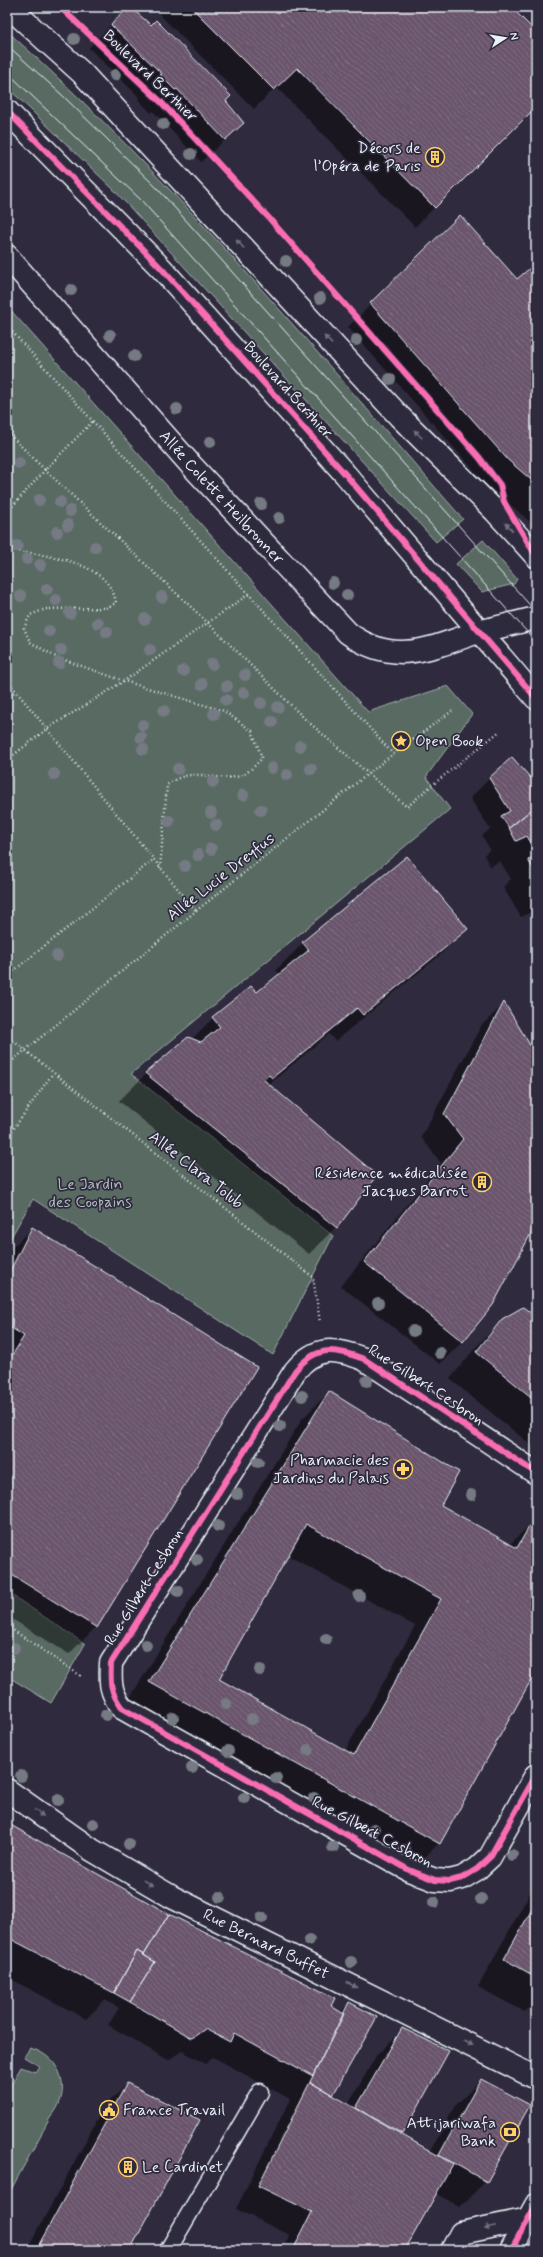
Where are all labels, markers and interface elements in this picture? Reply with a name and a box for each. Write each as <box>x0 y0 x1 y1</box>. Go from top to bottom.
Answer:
north arrow <box>485 18 525 58</box>
street label: Boulevard Berthier <box>98 25 202 127</box>
text: N <box>506 31 521 41</box>
place label: Décors de l’Opéra de Paris <box>314 138 421 177</box>
building icon: Décors de l’Opéra de Paris <box>424 146 446 168</box>
one-way arrow <box>235 239 245 249</box>
one-way arrow <box>324 334 333 345</box>
street label: Boulevard Berthier <box>239 337 337 443</box>
street label: Allée Colette Heilbronner <box>155 426 289 569</box>
one-way arrow <box>413 429 423 439</box>
one-way arrow <box>504 522 514 532</box>
place icon: Open Book <box>390 730 412 752</box>
place label: Open Book <box>415 731 483 752</box>
street label: Allée Lucie Dreyfus <box>163 828 279 926</box>
street label: Allée Clara Tolub <box>144 1126 248 1214</box>
place label: Résidence médicalisée Jacques Barrot <box>315 1163 469 1202</box>
building icon: Résidence médicalisée Jacques Barrot <box>471 1171 493 1193</box>
park label: Le Jardin des Coopains <box>49 1174 131 1213</box>
street label: Rue Gilbert Cesbron <box>364 1340 488 1430</box>
place label: Pharmacie des Jardins du Palais <box>273 1450 389 1489</box>
pharmacy icon: Pharmacie des Jardins du Palais <box>392 1458 414 1480</box>
street label: Rue Gilbert Cesbron <box>100 1525 188 1649</box>
street label: Rue Gilbert Cesbron <box>308 1791 436 1873</box>
one-way arrow <box>33 1809 44 1817</box>
one-way arrow <box>142 1880 154 1886</box>
street label: Rue Bernard Buffet <box>200 1904 333 1984</box>
one-way arrow <box>346 1982 357 1988</box>
one-way arrow <box>462 2040 474 2046</box>
public building icon: France Travail <box>98 2099 120 2121</box>
place label: France Travail <box>123 2100 225 2121</box>
place label: Attijariwafa Bank <box>406 2113 496 2152</box>
bank icon: Attijariwafa Bank <box>499 2121 521 2143</box>
building icon: Le Cardinet <box>117 2156 139 2178</box>
place label: Le Cardinet <box>142 2157 224 2178</box>
one-way arrow <box>484 2224 497 2230</box>

